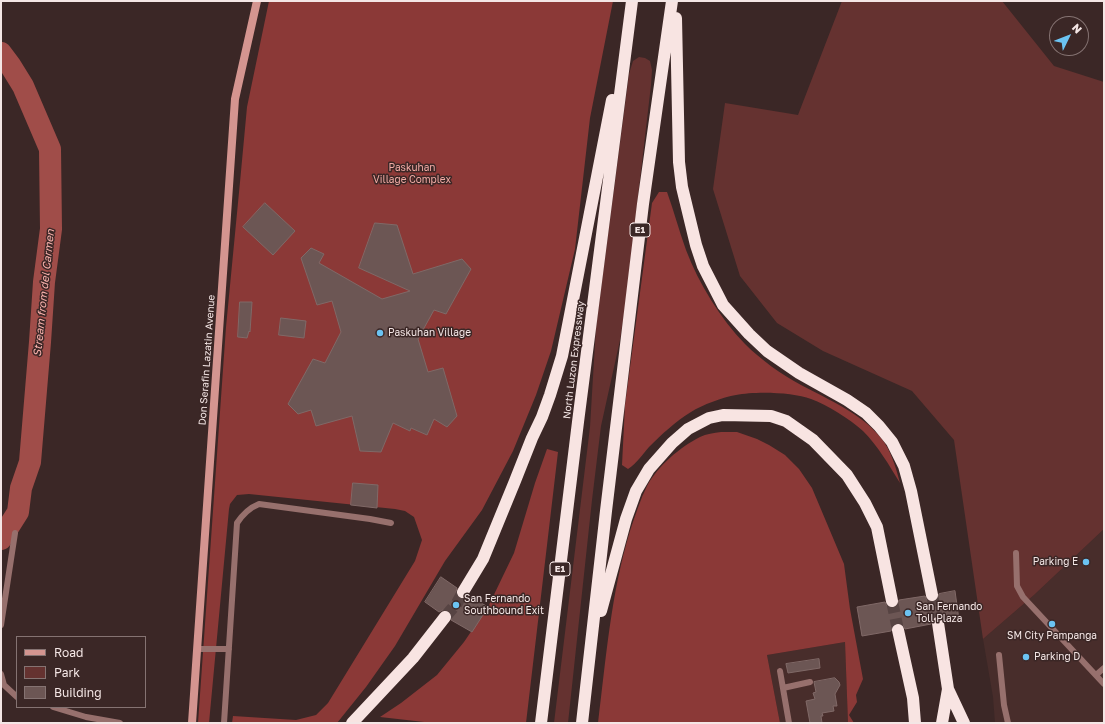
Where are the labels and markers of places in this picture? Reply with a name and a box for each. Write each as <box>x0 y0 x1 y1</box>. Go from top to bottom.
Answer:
place label: Paskuhan Village <box>388 327 471 339</box>
marker: Paskuhan Village <box>375 328 385 338</box>
place label: Parking E <box>1033 556 1078 568</box>
marker: Parking E <box>1081 557 1091 567</box>
place label: San Fernando Southbound Exit <box>464 593 544 616</box>
marker: San Fernando Southbound Exit <box>451 600 461 610</box>
place label: San Fernando Toll Plaza <box>916 601 982 624</box>
marker: San Fernando Toll Plaza <box>903 608 913 618</box>
marker: SM City Pampanga <box>1047 619 1057 629</box>
place label: SM City Pampanga <box>1007 630 1097 642</box>
place label: Parking D <box>1034 651 1080 663</box>
marker: Parking D <box>1021 652 1031 662</box>

